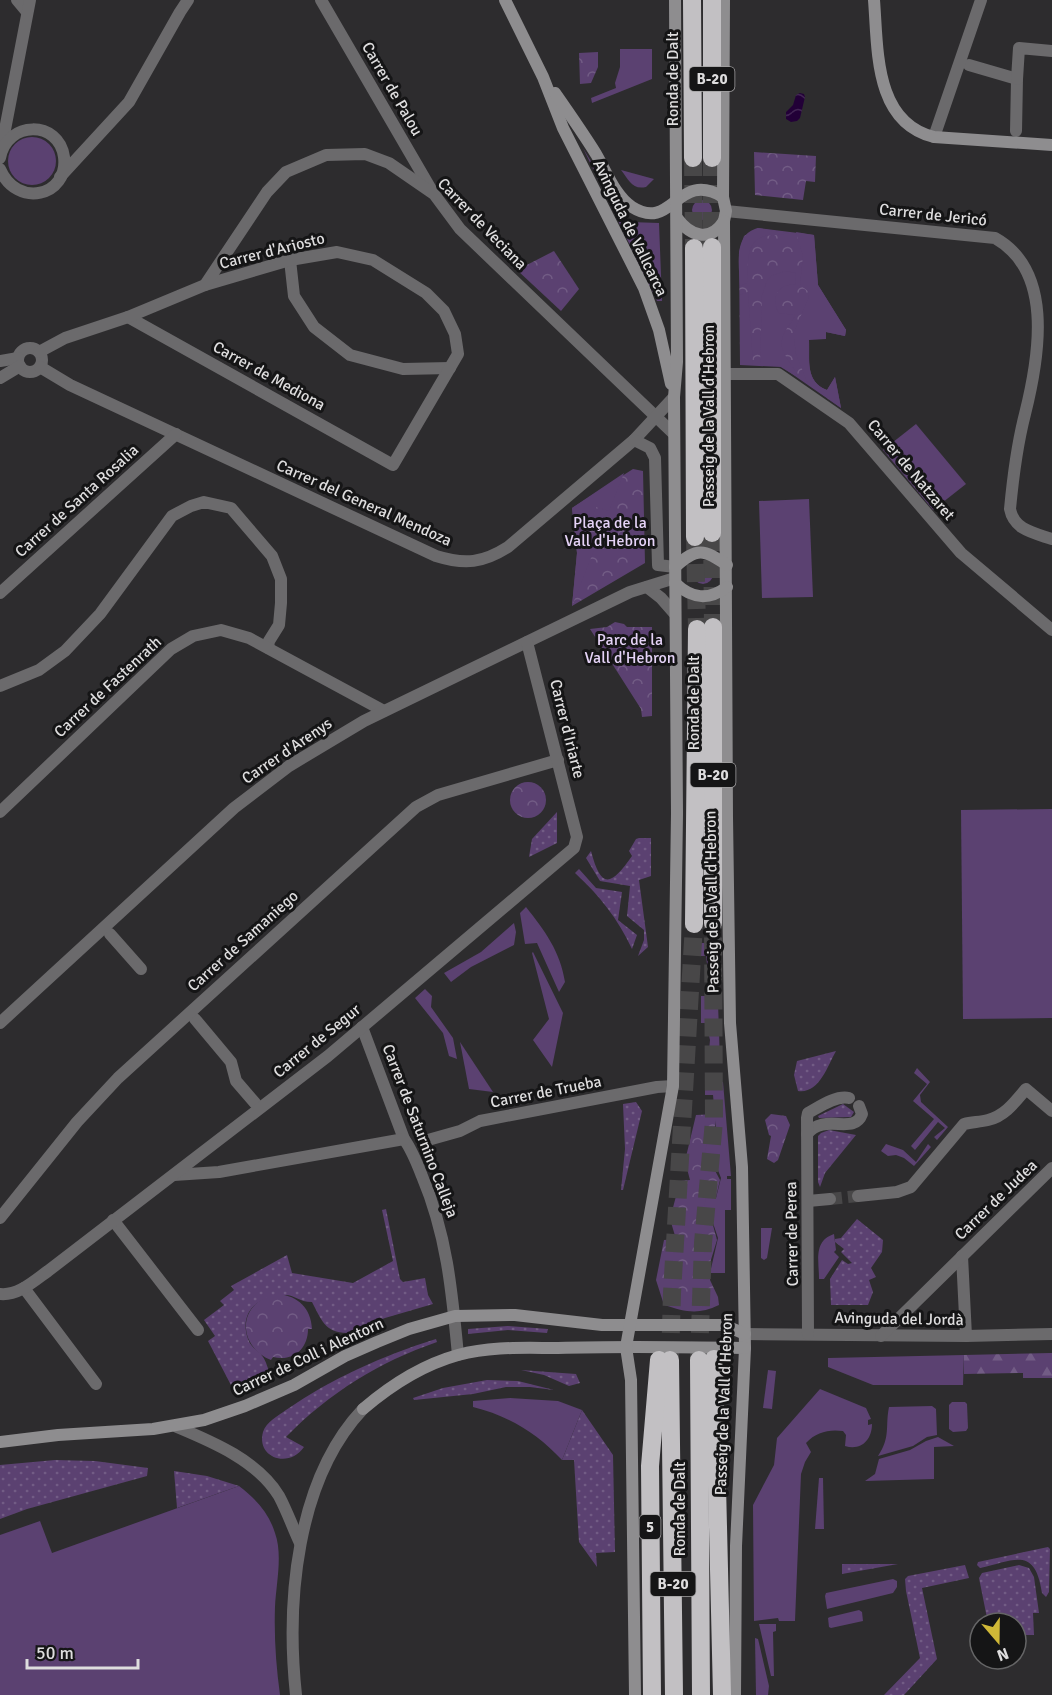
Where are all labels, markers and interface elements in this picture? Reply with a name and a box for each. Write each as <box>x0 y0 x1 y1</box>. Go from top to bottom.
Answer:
street label: Ronda de Dalt <box>663 31 683 126</box>
street label: Carrer de Palou <box>357 39 427 139</box>
road number: B-20 <box>690 67 734 91</box>
street label: Avinguda de Vallcarca <box>588 156 672 300</box>
street label: Carrer de Veciana <box>433 174 531 274</box>
street label: Carrer de Jericó <box>878 199 988 231</box>
street label: Carrer d'Ariosto <box>217 228 327 274</box>
street label: Passeig de la Vall d'Hebron <box>699 325 719 507</box>
street label: Carrer de Mediona <box>209 337 329 415</box>
street label: Carrer de Natzaret <box>863 415 959 525</box>
street label: Carrer de Santa Rosalia <box>11 440 143 562</box>
street label: Carrer del General Mendoza <box>273 455 455 551</box>
park label: Plaça de la Vall d'Hebron <box>564 513 656 551</box>
park label: Parc de la Vall d'Hebron <box>584 630 676 668</box>
street label: Carrer de Fastenrath <box>50 632 166 742</box>
street label: Ronda de Dalt <box>684 655 704 750</box>
street label: Carrer d'Iriarte <box>545 677 589 781</box>
street label: Carrer d'Arenys <box>238 713 336 789</box>
road number: B-20 <box>690 763 736 787</box>
street label: Passeig de la Vall d'Hebron <box>700 811 724 993</box>
street label: Carrer de Samaniego <box>183 886 303 996</box>
street label: Carrer de Segur <box>269 1000 365 1082</box>
street label: Carrer de Saturnino Calleja <box>378 1041 462 1221</box>
street label: Carrer de Trueba <box>489 1071 603 1113</box>
street label: Carrer de Judea <box>951 1156 1041 1244</box>
street label: Carrer de Perea <box>781 1181 803 1287</box>
street label: Avinguda del Jordà <box>834 1308 964 1330</box>
street label: Passeig de la Vall d'Hebron <box>711 1312 737 1496</box>
street label: Carrer de Coll i Alentorn <box>229 1313 387 1401</box>
street label: Ronda de Dalt <box>670 1461 690 1556</box>
road number: 5 <box>640 1515 660 1539</box>
road number: B-20 <box>650 1572 696 1596</box>
north arrow <box>968 1611 1028 1671</box>
scale bar <box>27 1632 138 1670</box>
text: 50 m <box>36 1642 74 1664</box>
text: N <box>994 1643 1011 1665</box>

